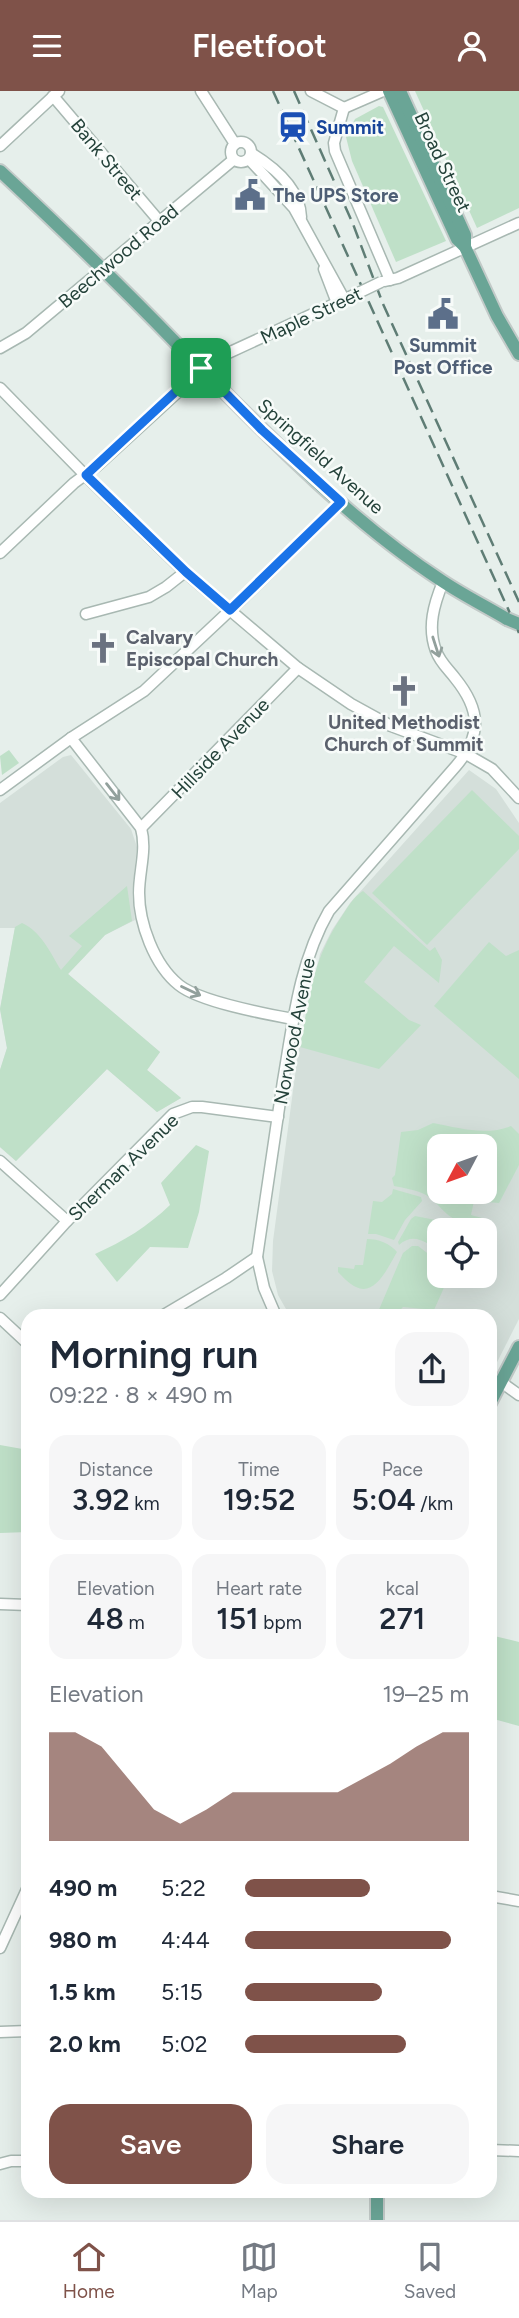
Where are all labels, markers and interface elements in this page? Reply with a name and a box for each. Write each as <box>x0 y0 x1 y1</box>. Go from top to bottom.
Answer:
icon: menu <box>28 27 66 65</box>
text: Fleetfoot <box>192 27 327 65</box>
icon: person <box>453 27 491 65</box>
street label: Broad Street <box>409 109 476 216</box>
station icon: Summit <box>276 110 310 144</box>
street label: Bank Street <box>66 114 147 205</box>
place label: Summit <box>316 116 384 139</box>
public building icon: The UPS Store <box>233 178 267 212</box>
place label: The UPS Store <box>273 184 399 207</box>
street label: Beechwood Road <box>54 200 183 313</box>
street label: Maple Street <box>257 282 366 349</box>
public building icon: Summit Post Office <box>426 297 460 331</box>
place label: Summit Post Office <box>393 334 493 379</box>
pin <box>171 338 231 398</box>
icon: arrive <box>182 349 220 387</box>
street label: Springfield Avenue <box>253 394 388 519</box>
place label: Calvary Episcopal Church <box>126 626 278 671</box>
church icon: Calvary Episcopal Church <box>86 631 120 665</box>
one-way arrow <box>431 636 443 658</box>
church icon: United Methodist Church of Summit <box>387 674 421 708</box>
street label: Hillside Avenue <box>167 693 274 803</box>
place label: United Methodist Church of Summit <box>324 711 484 756</box>
one-way arrow <box>106 782 121 801</box>
street label: Norwood Avenue <box>269 956 320 1106</box>
one-way arrow <box>180 985 201 998</box>
street label: Sherman Avenue <box>63 1109 183 1226</box>
north arrow <box>427 1134 497 1204</box>
map controls <box>427 1134 497 1288</box>
button: locate <box>427 1218 497 1288</box>
text: Morning run <box>49 1332 258 1378</box>
button: share <box>395 1332 469 1406</box>
text: 09:22 · 8 × 490 m <box>49 1381 233 1409</box>
text: Distance <box>78 1458 153 1481</box>
text: Time <box>238 1458 280 1481</box>
text: Pace <box>382 1458 423 1481</box>
text: 3.92 <box>72 1481 130 1518</box>
text: 19:52 <box>223 1481 295 1518</box>
text: 5:04 <box>352 1481 416 1518</box>
text: km <box>130 1492 160 1515</box>
text: /km <box>416 1492 453 1515</box>
text: Elevation <box>77 1577 155 1600</box>
text: Heart rate <box>216 1577 302 1600</box>
text: kcal <box>386 1577 419 1600</box>
text: 48 <box>87 1600 124 1637</box>
text: 151 <box>216 1600 259 1637</box>
text: 271 <box>379 1600 425 1637</box>
text: m <box>124 1611 145 1634</box>
text: bpm <box>259 1611 302 1634</box>
text: Elevation <box>49 1680 144 1708</box>
text: 19–25 m <box>382 1680 469 1708</box>
text: 490 m <box>49 1874 117 1902</box>
text: 5:22 <box>161 1874 206 1902</box>
text: 980 m <box>49 1926 117 1954</box>
text: 4:44 <box>161 1926 210 1954</box>
text: 1.5 km <box>49 1978 116 2006</box>
text: 5:15 <box>161 1978 203 2006</box>
text: 2.0 km <box>49 2030 121 2058</box>
text: 5:02 <box>161 2030 208 2058</box>
button: Save <box>49 2104 252 2184</box>
button: Share <box>266 2104 469 2184</box>
tab: Home <box>63 2238 115 2303</box>
tab: Map <box>240 2238 278 2303</box>
tab: Saved <box>404 2238 456 2303</box>

